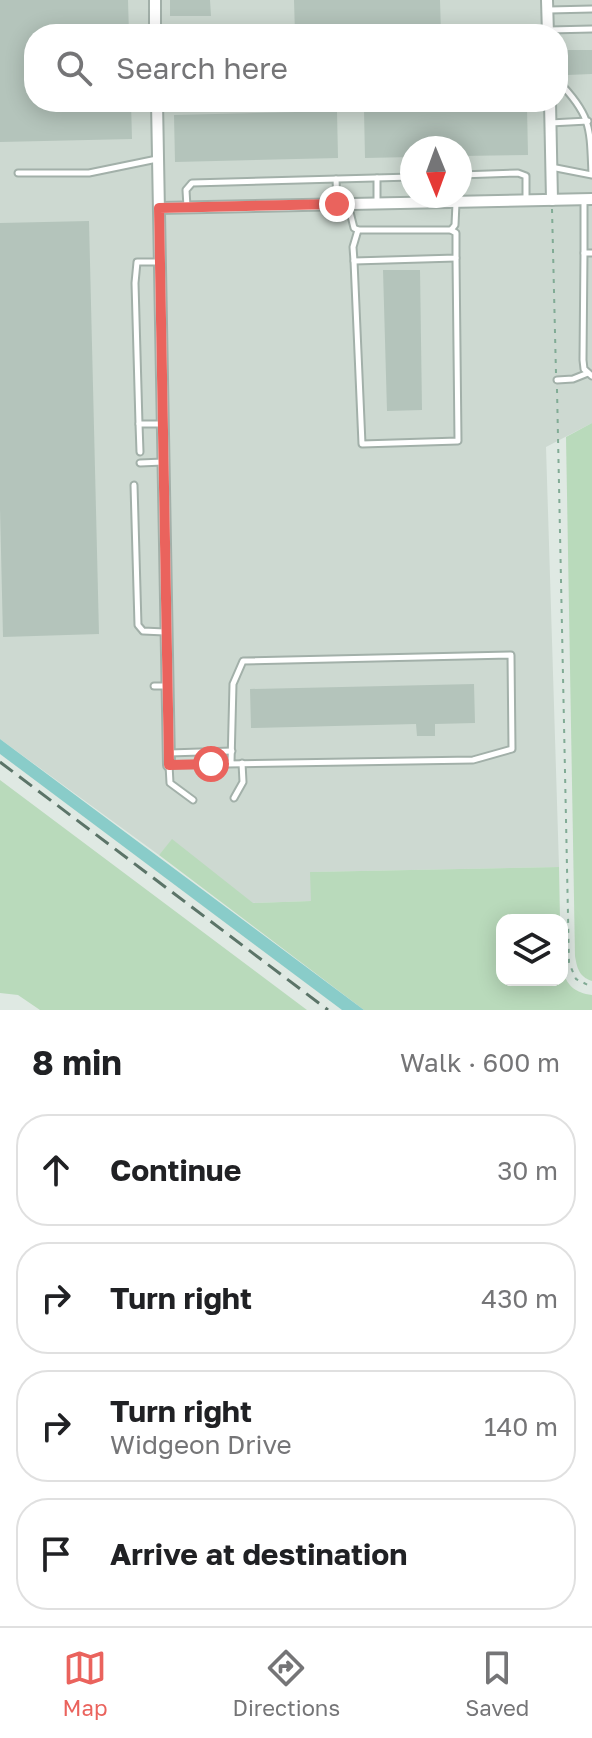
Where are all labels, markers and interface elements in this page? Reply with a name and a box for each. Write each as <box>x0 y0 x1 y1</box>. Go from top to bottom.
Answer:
search box <box>24 24 568 112</box>
icon: search <box>52 46 96 90</box>
text: Search here <box>116 50 288 86</box>
north arrow <box>400 136 472 208</box>
route end <box>319 186 355 222</box>
route start <box>193 746 229 782</box>
map controls <box>496 914 568 986</box>
button: layers <box>496 914 568 986</box>
text: 8 min <box>32 1042 122 1082</box>
text: Walk · 600 m <box>400 1047 560 1078</box>
icon: ahead <box>34 1148 78 1192</box>
text: Continue <box>110 1152 241 1188</box>
text: 30 m <box>497 1155 558 1186</box>
icon: right <box>34 1276 78 1320</box>
text: Turn right <box>110 1280 252 1316</box>
text: 430 m <box>481 1283 558 1314</box>
text: Turn right <box>110 1393 252 1429</box>
icon: right <box>34 1404 78 1448</box>
text: 140 m <box>484 1411 558 1442</box>
text: Widgeon Drive <box>110 1429 292 1460</box>
icon: arrive <box>34 1532 78 1576</box>
text: Arrive at destination <box>110 1536 407 1572</box>
tab: Map <box>63 1646 107 1721</box>
tab: Directions <box>233 1646 340 1721</box>
tab: Saved <box>465 1646 529 1721</box>

